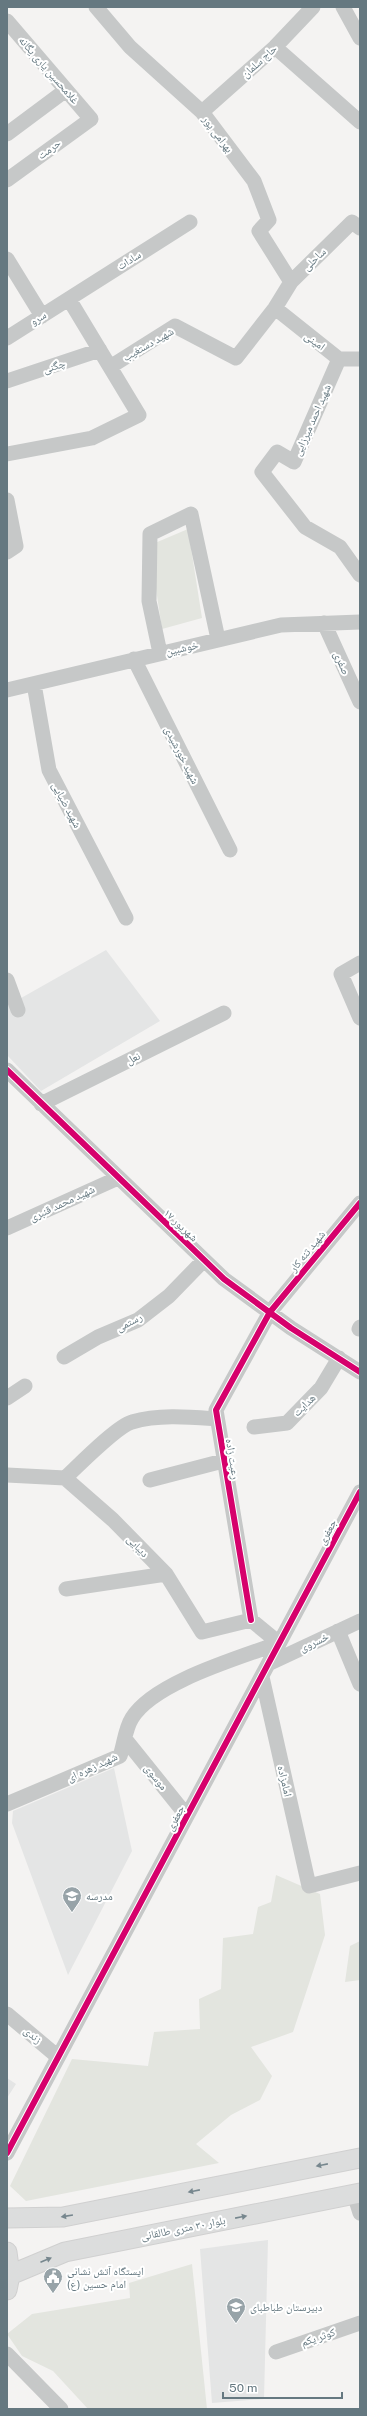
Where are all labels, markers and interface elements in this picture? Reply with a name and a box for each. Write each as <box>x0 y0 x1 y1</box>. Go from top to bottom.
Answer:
street label: غلامحسین یاری یگانه <box>16 34 82 107</box>
street label: حاج سلمان <box>239 42 280 81</box>
street label: بهرامی پور <box>199 113 236 155</box>
street label: حرمت <box>35 137 63 161</box>
street label: ساحلی <box>300 245 329 274</box>
street label: سادات <box>115 248 143 272</box>
street label: سرو <box>28 308 48 328</box>
street label: شهید دستغیب <box>121 325 176 364</box>
street label: امینی <box>302 329 328 353</box>
street label: چگنی <box>41 357 67 376</box>
street label: شهید احمد میرزایی <box>291 382 334 458</box>
street label: خوشبین <box>165 638 200 659</box>
street label: صفری <box>331 650 352 677</box>
street label: شهید خورشیدی <box>161 724 202 786</box>
street label: شهید ضیایی <box>49 780 84 830</box>
street label: نعل <box>124 1049 142 1067</box>
street label: شهید محمد قنبری <box>28 1183 97 1224</box>
street label: ۱۷ شهریور <box>162 1206 200 1244</box>
street label: شهید تنه کار <box>286 1228 327 1275</box>
street label: رستمی <box>114 1310 144 1334</box>
street label: هدایت <box>290 1391 318 1419</box>
street label: رعیت زاده <box>224 1438 242 1480</box>
street label: جعفری <box>315 1517 340 1547</box>
street label: دیبایی <box>124 1533 152 1560</box>
street label: خسروی <box>298 1630 331 1655</box>
street label: شهید زهره ای <box>65 1750 119 1785</box>
street label: موسوی <box>141 1762 170 1793</box>
street label: امامزاده <box>276 1764 294 1798</box>
street label: جعفری <box>163 1803 188 1833</box>
school or university icon: مدرسه <box>61 1885 83 1913</box>
place label: مدرسه <box>86 1890 113 1902</box>
street label: زندی <box>21 2024 44 2047</box>
one-way arrow <box>316 2163 328 2169</box>
one-way arrow <box>188 2188 200 2194</box>
one-way arrow <box>61 2213 73 2219</box>
one-way arrow <box>235 2213 247 2219</box>
street label: بلوار ۳۰ متری طالقانی <box>140 2214 226 2243</box>
one-way arrow <box>41 2257 52 2263</box>
place label: ایستگاه آتش نشانی امام حسین (ع) <box>67 2265 144 2291</box>
public building icon: ایستگاه آتش نشانی امام حسین (ع) <box>42 2266 64 2294</box>
school or university icon: دبیرستان طباطبای <box>225 2296 247 2324</box>
place label: دبیرستان طباطبای <box>250 2301 323 2314</box>
street label: کوثر یکم <box>299 2325 338 2350</box>
scale bar <box>223 2374 342 2400</box>
text: 50 m <box>229 2381 257 2395</box>

